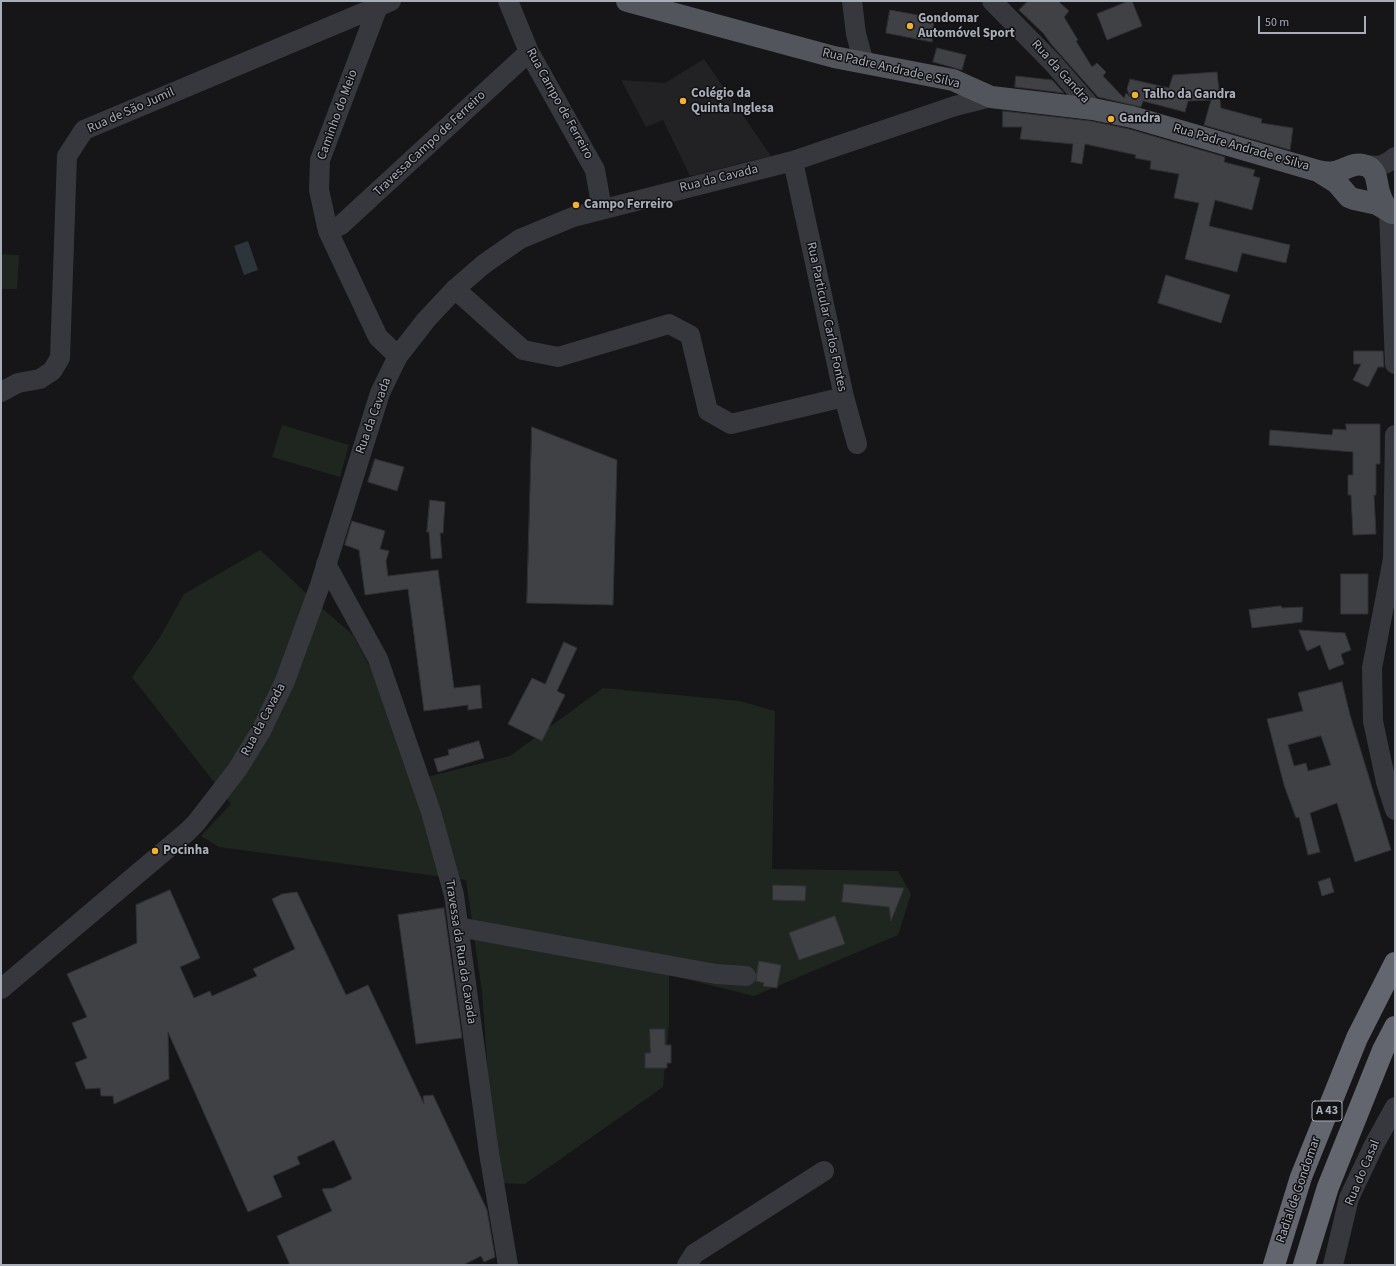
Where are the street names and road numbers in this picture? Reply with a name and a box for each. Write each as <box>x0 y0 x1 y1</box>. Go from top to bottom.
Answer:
street label: Rua da Gandra <box>1028 37 1092 107</box>
street label: Rua Campo de Ferreiro <box>522 46 596 162</box>
street label: Rua Padre Andrade e Silva <box>821 46 961 92</box>
street label: Caminho do Meio <box>314 68 362 162</box>
street label: Rua de São Jumil <box>85 85 177 137</box>
street label: TravessaCampo de Ferreiro <box>371 88 489 200</box>
street label: Rua Padre Andrade e Silva <box>1171 121 1311 175</box>
street label: Rua da Cavada <box>678 162 760 196</box>
street label: Rua Particular Carlos Fontes <box>803 241 849 393</box>
street label: Rua da Cavada <box>353 376 395 456</box>
street label: Rua da Cavada <box>238 681 290 759</box>
street label: Travessa da Rua da Cavada <box>441 879 479 1025</box>
road number: A 43 <box>1312 1101 1342 1121</box>
street label: Radial de Gondomar <box>1274 1135 1324 1245</box>
street label: Rua do Casal <box>1342 1138 1384 1208</box>

